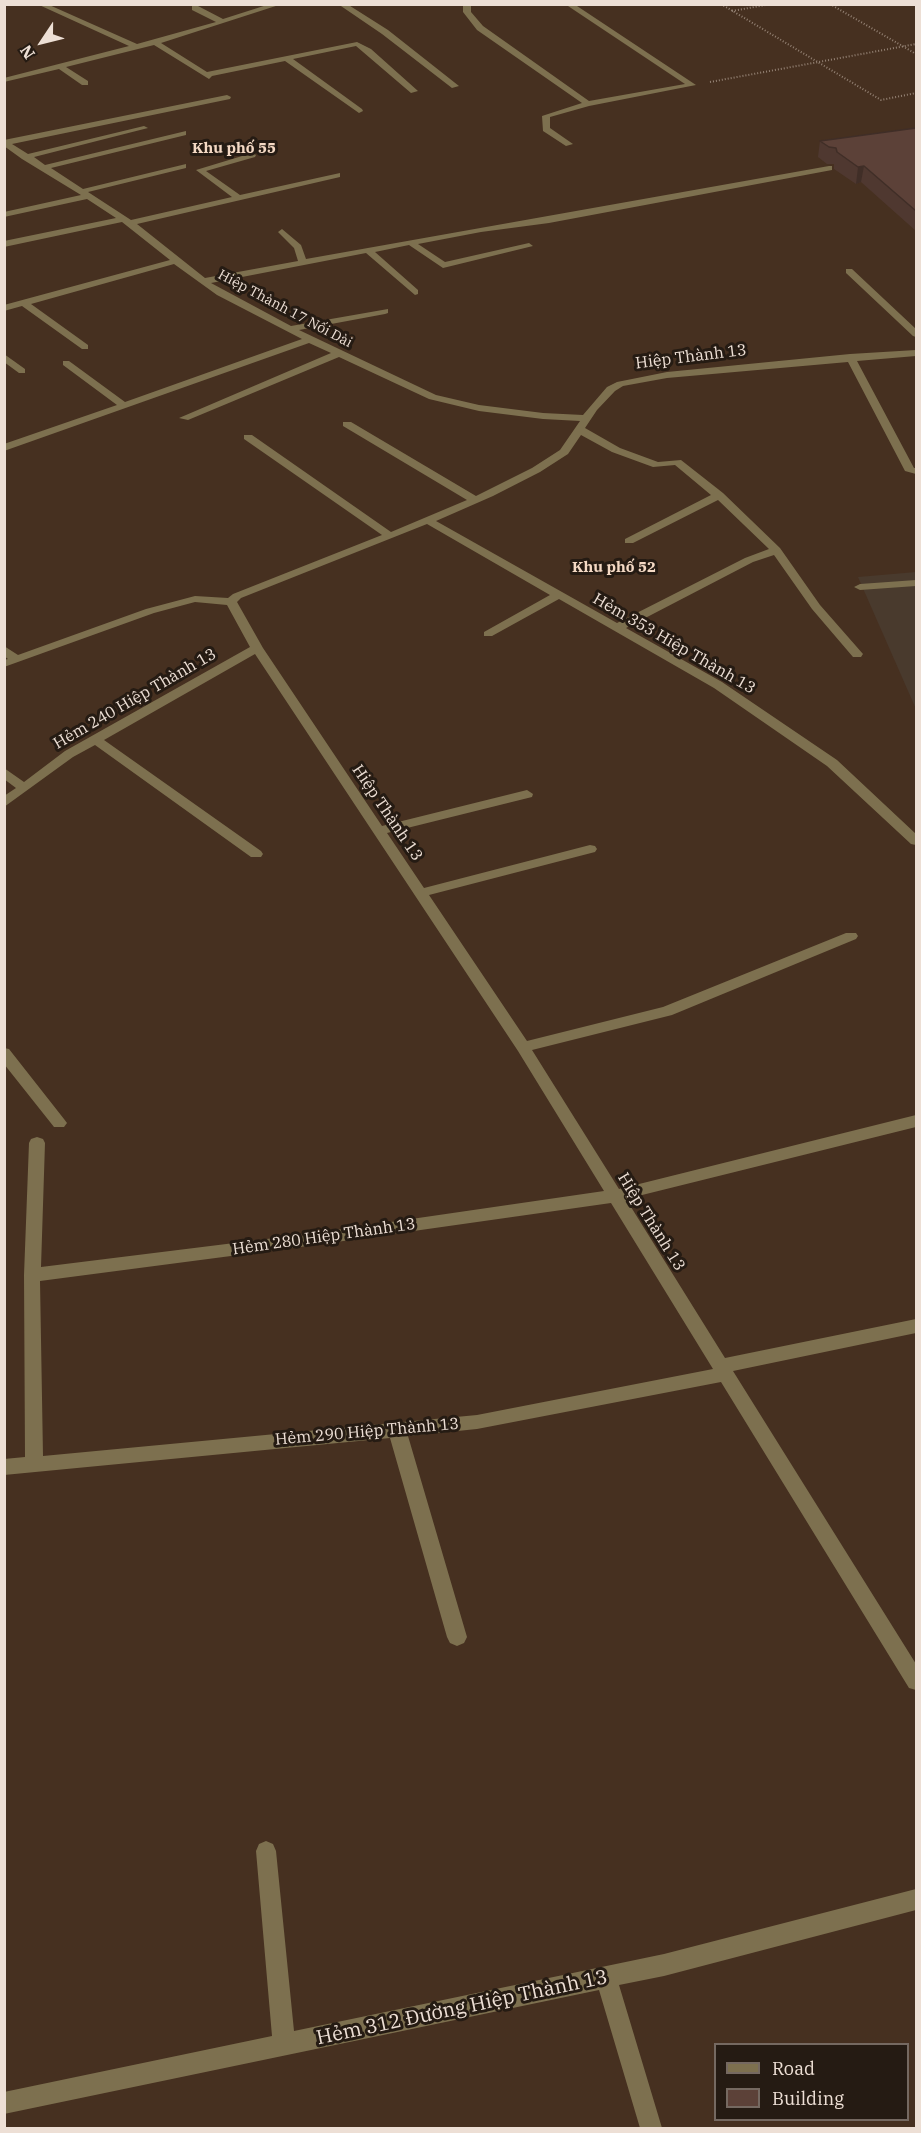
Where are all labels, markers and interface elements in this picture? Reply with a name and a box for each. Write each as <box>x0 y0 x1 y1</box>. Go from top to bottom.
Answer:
north arrow <box>12 12 72 72</box>
text: N <box>15 41 39 63</box>
district label: Khu phố 55 <box>192 140 276 158</box>
street label: Hiệp Thành 17 Nối Dài <box>215 266 355 352</box>
street label: Hiệp Thành 13 <box>634 341 748 373</box>
district label: Khu phố 52 <box>572 559 656 577</box>
street label: Hẻm 353 Hiệp Thành 13 <box>589 590 759 698</box>
street label: Hẻm 240 Hiệp Thành 13 <box>50 645 220 753</box>
street label: Hiệp Thành 13 <box>348 761 426 865</box>
street label: Hiệp Thành 13 <box>613 1169 689 1275</box>
street label: Hẻm 280 Hiệp Thành 13 <box>231 1215 417 1259</box>
street label: Hẻm 290 Hiệp Thành 13 <box>274 1414 460 1450</box>
street label: Hẻm 312 Đường Hiệp Thành 13 <box>314 1965 610 2051</box>
legend <box>714 2043 909 2121</box>
text: Road <box>772 2057 815 2080</box>
text: Building <box>772 2087 844 2110</box>

